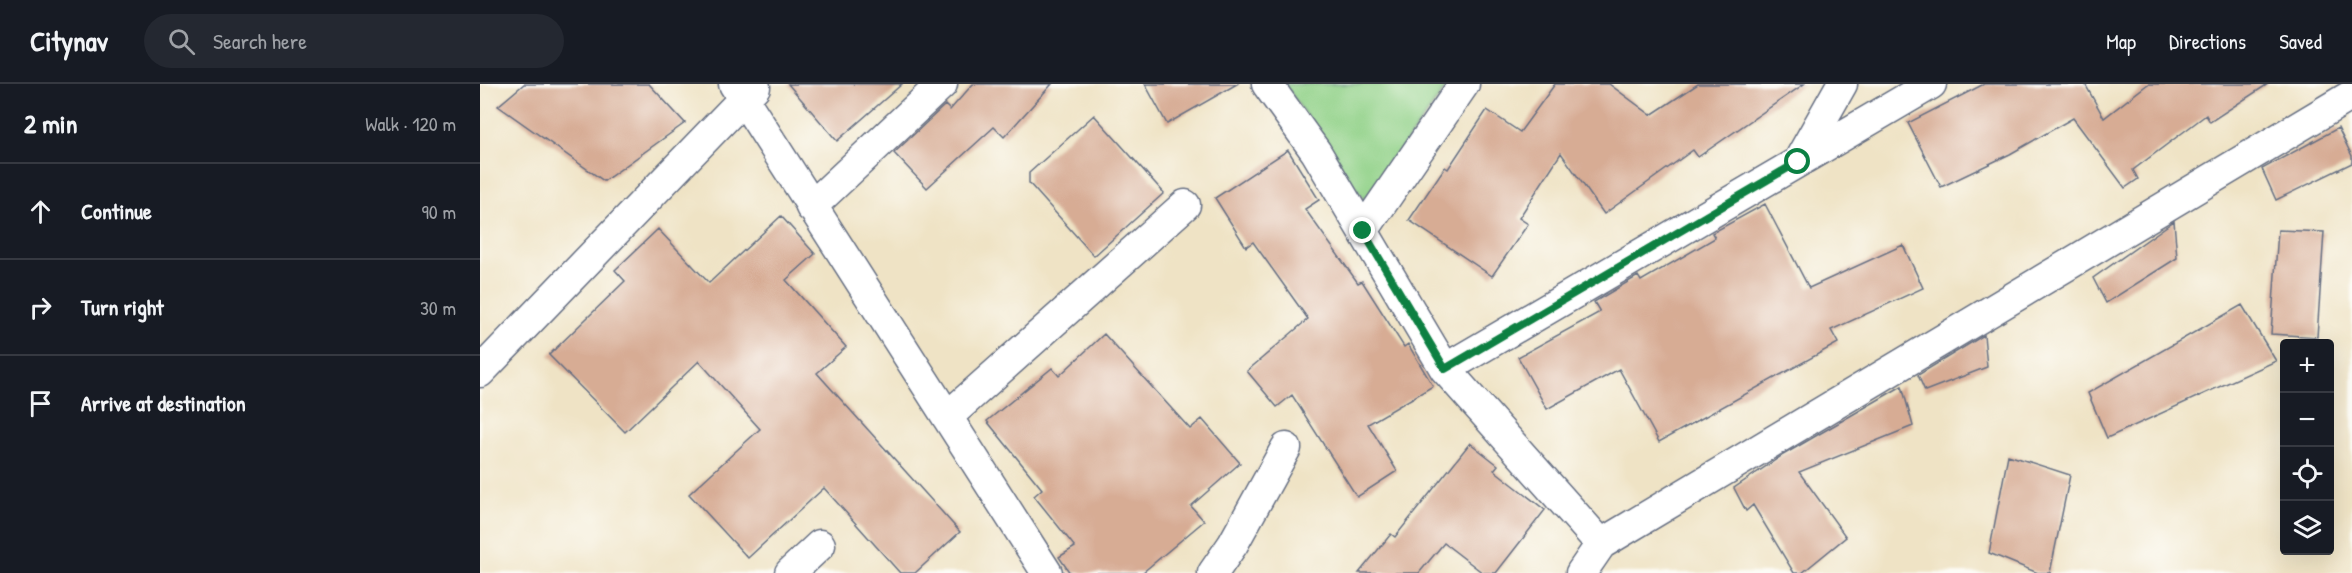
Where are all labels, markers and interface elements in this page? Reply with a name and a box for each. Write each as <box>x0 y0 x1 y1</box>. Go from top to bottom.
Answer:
search box <box>144 14 564 68</box>
text: Citynav <box>30 22 108 60</box>
icon: search <box>165 25 198 58</box>
text: Search here <box>213 26 307 56</box>
text: Map <box>2106 27 2136 56</box>
text: Directions <box>2169 27 2246 56</box>
text: Saved <box>2279 27 2322 56</box>
text: 2 min <box>24 106 77 141</box>
text: Walk · 120 m <box>365 110 456 137</box>
route start <box>1784 148 1810 174</box>
icon: ahead <box>24 195 57 228</box>
text: Continue <box>81 196 152 226</box>
text: 90 m <box>422 198 456 225</box>
route end <box>1349 217 1375 243</box>
icon: right <box>24 291 57 324</box>
text: Turn right <box>81 292 164 322</box>
text: 30 m <box>420 294 456 321</box>
map controls <box>2280 339 2334 555</box>
button: + <box>2280 339 2334 393</box>
icon: arrive <box>24 387 57 420</box>
text: Arrive at destination <box>81 388 246 418</box>
button: − <box>2280 393 2334 447</box>
button: locate <box>2280 447 2334 501</box>
button: layers <box>2280 501 2334 555</box>

